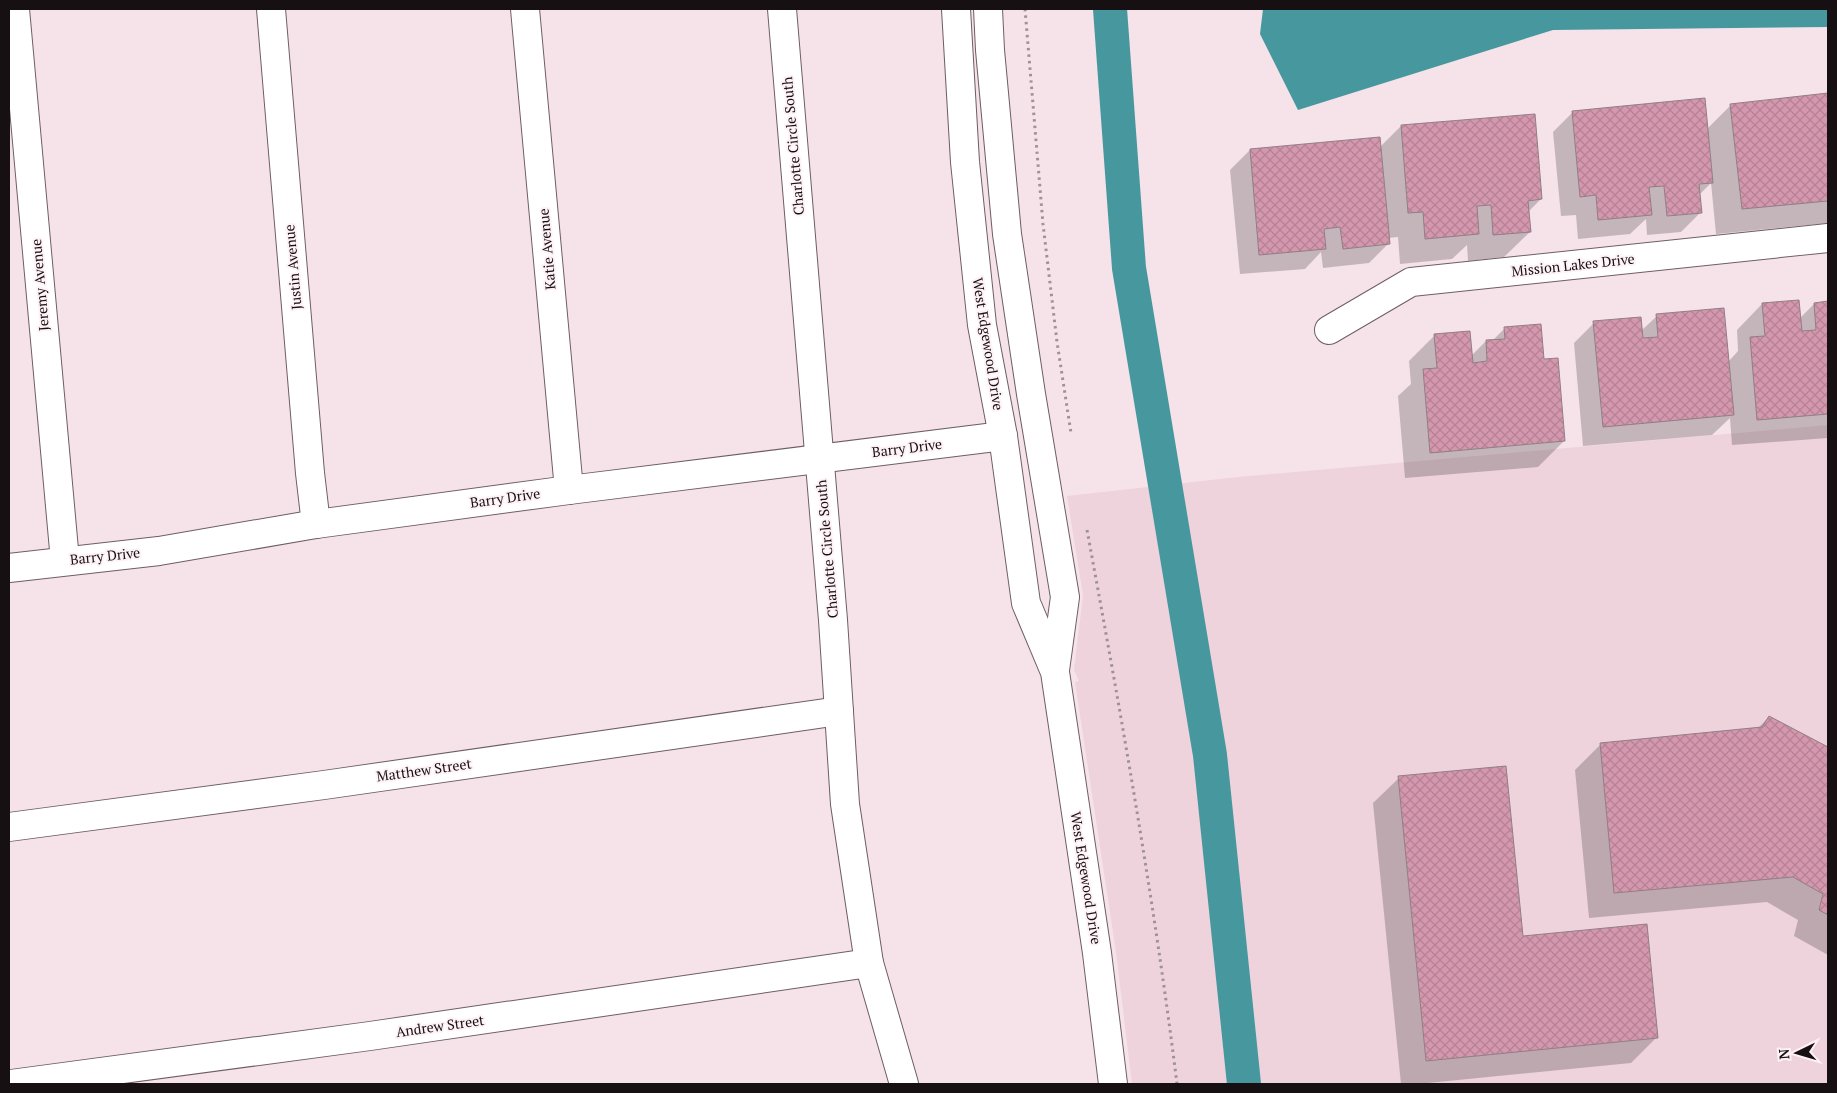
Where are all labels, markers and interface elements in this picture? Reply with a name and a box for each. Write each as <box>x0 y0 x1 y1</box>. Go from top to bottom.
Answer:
street label: Charlotte Circle South <box>777 76 808 216</box>
street label: Katie Avenue <box>533 208 560 290</box>
street label: Justin Avenue <box>279 224 306 310</box>
street label: Jeremy Avenue <box>26 238 53 332</box>
street label: Mission Lakes Drive <box>1510 249 1636 280</box>
street label: West Edgewood Drive <box>969 276 1008 412</box>
street label: Barry Drive <box>871 434 943 461</box>
street label: Charlotte Circle South <box>811 479 842 619</box>
street label: Barry Drive <box>469 483 541 512</box>
street label: Barry Drive <box>69 542 141 569</box>
street label: Matthew Street <box>375 753 473 786</box>
street label: West Edgewood Drive <box>1067 810 1106 946</box>
street label: Andrew Street <box>395 1010 486 1041</box>
north arrow <box>1772 1028 1822 1078</box>
text: N <box>1774 1048 1793 1060</box>

